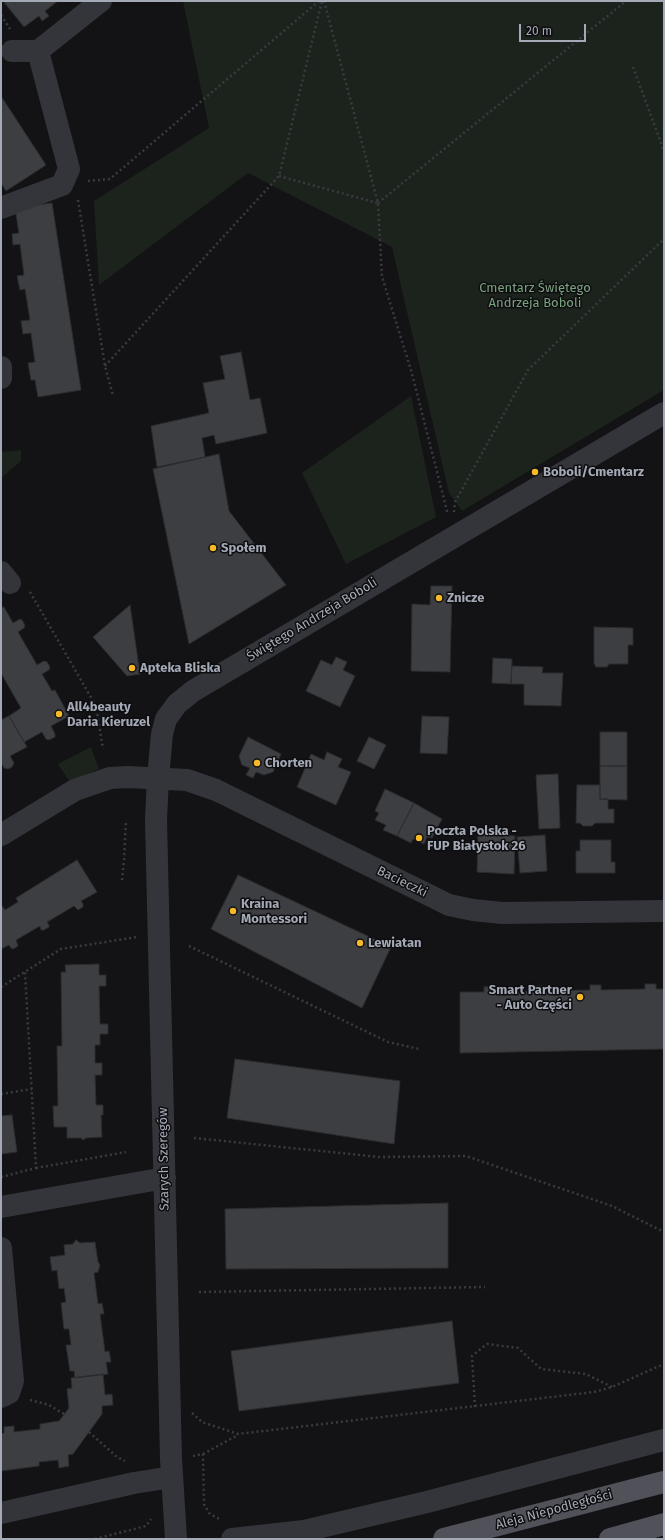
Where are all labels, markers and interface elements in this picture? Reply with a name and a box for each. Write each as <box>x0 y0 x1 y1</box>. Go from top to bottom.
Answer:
scale bar <box>521 16 588 42</box>
text: 20 m <box>526 24 552 38</box>
park label: Cmentarz Świętego Andrzeja Boboli <box>479 280 591 311</box>
place label: Boboli/Cmentarz <box>543 464 644 480</box>
marker: Boboli/Cmentarz <box>530 467 540 477</box>
place label: Społem <box>221 540 266 556</box>
marker: Społem <box>208 543 218 553</box>
street label: Świętego Andrzeja Boboli <box>244 575 380 665</box>
place label: Znicze <box>447 590 484 606</box>
marker: Znicze <box>434 593 444 603</box>
place label: Apteka Bliska <box>140 660 221 676</box>
marker: Apteka Bliska <box>127 663 137 673</box>
place label: All4beauty Daria Kieruzel <box>67 699 150 730</box>
marker: All4beauty Daria Kieruzel <box>54 709 64 719</box>
place label: Chorten <box>265 755 312 771</box>
marker: Chorten <box>252 758 262 768</box>
place label: Poczta Polska - FUP Białystok 26 <box>427 823 526 854</box>
marker: Poczta Polska - FUP Białystok 26 <box>414 833 424 843</box>
street label: Bacieczki <box>374 863 430 901</box>
place label: Kraina Montessori <box>241 896 307 927</box>
marker: Kraina Montessori <box>228 906 238 916</box>
place label: Lewiatan <box>368 935 422 951</box>
marker: Lewiatan <box>355 938 365 948</box>
place label: Smart Partner - Auto Części <box>489 982 572 1013</box>
marker: Smart Partner - Auto Części <box>575 992 585 1002</box>
street label: Szarych Szeregów <box>155 1107 173 1211</box>
street label: Aleja Niepodległości <box>494 1487 614 1533</box>

